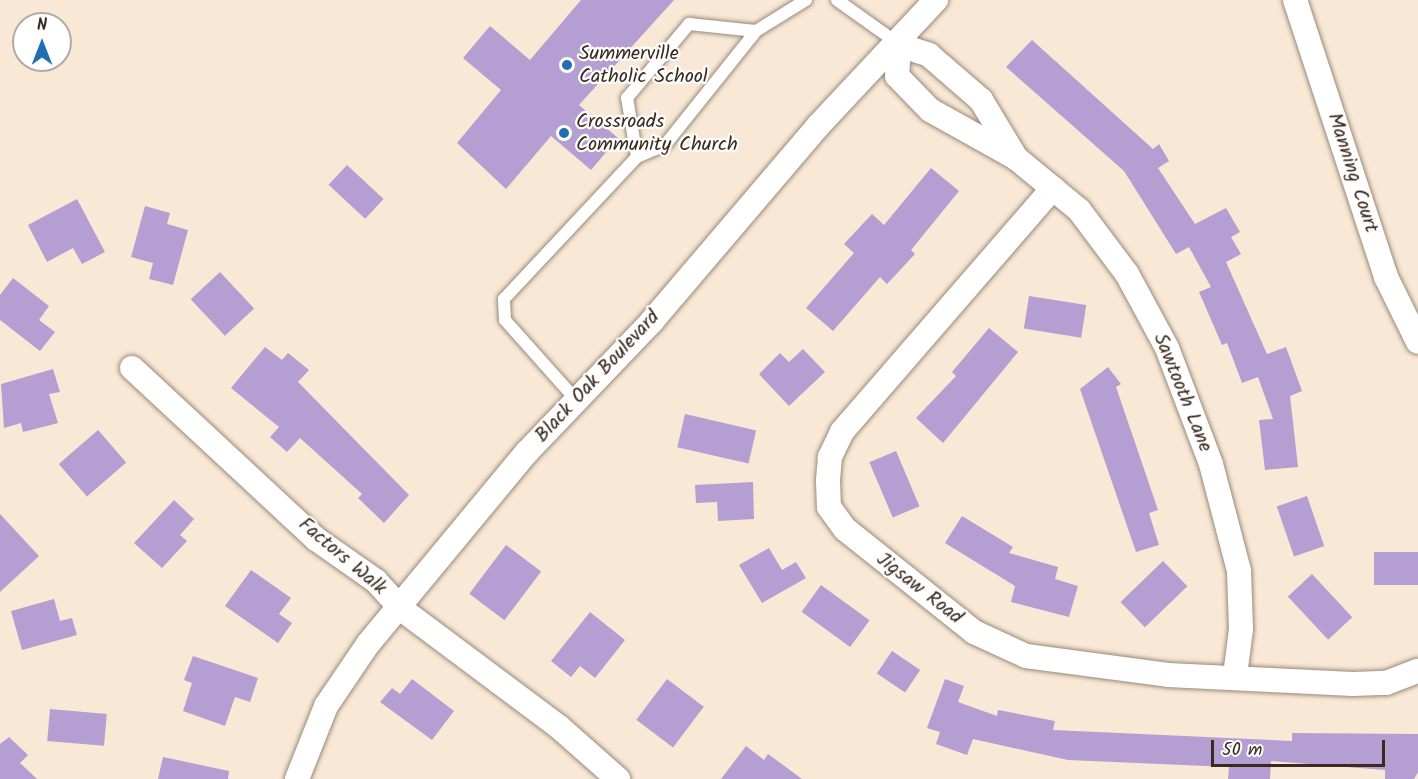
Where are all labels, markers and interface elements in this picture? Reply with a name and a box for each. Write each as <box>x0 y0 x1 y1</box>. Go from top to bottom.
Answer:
north arrow <box>12 12 72 72</box>
text: N <box>37 13 47 38</box>
place label: Summerville Catholic School <box>579 42 708 89</box>
marker: Summerville Catholic School <box>560 58 574 72</box>
place label: Crossroads Community Church <box>576 110 738 157</box>
street label: Manning Court <box>1321 110 1383 236</box>
marker: Crossroads Community Church <box>557 126 571 140</box>
street label: Black Oak Boulevard <box>531 306 665 448</box>
street label: Sawtooth Lane <box>1147 330 1217 456</box>
street label: Factors Walk <box>293 513 391 601</box>
street label: Jigsaw Road <box>871 548 967 630</box>
scale bar <box>1214 728 1388 766</box>
text: 50 m <box>1222 736 1262 765</box>

